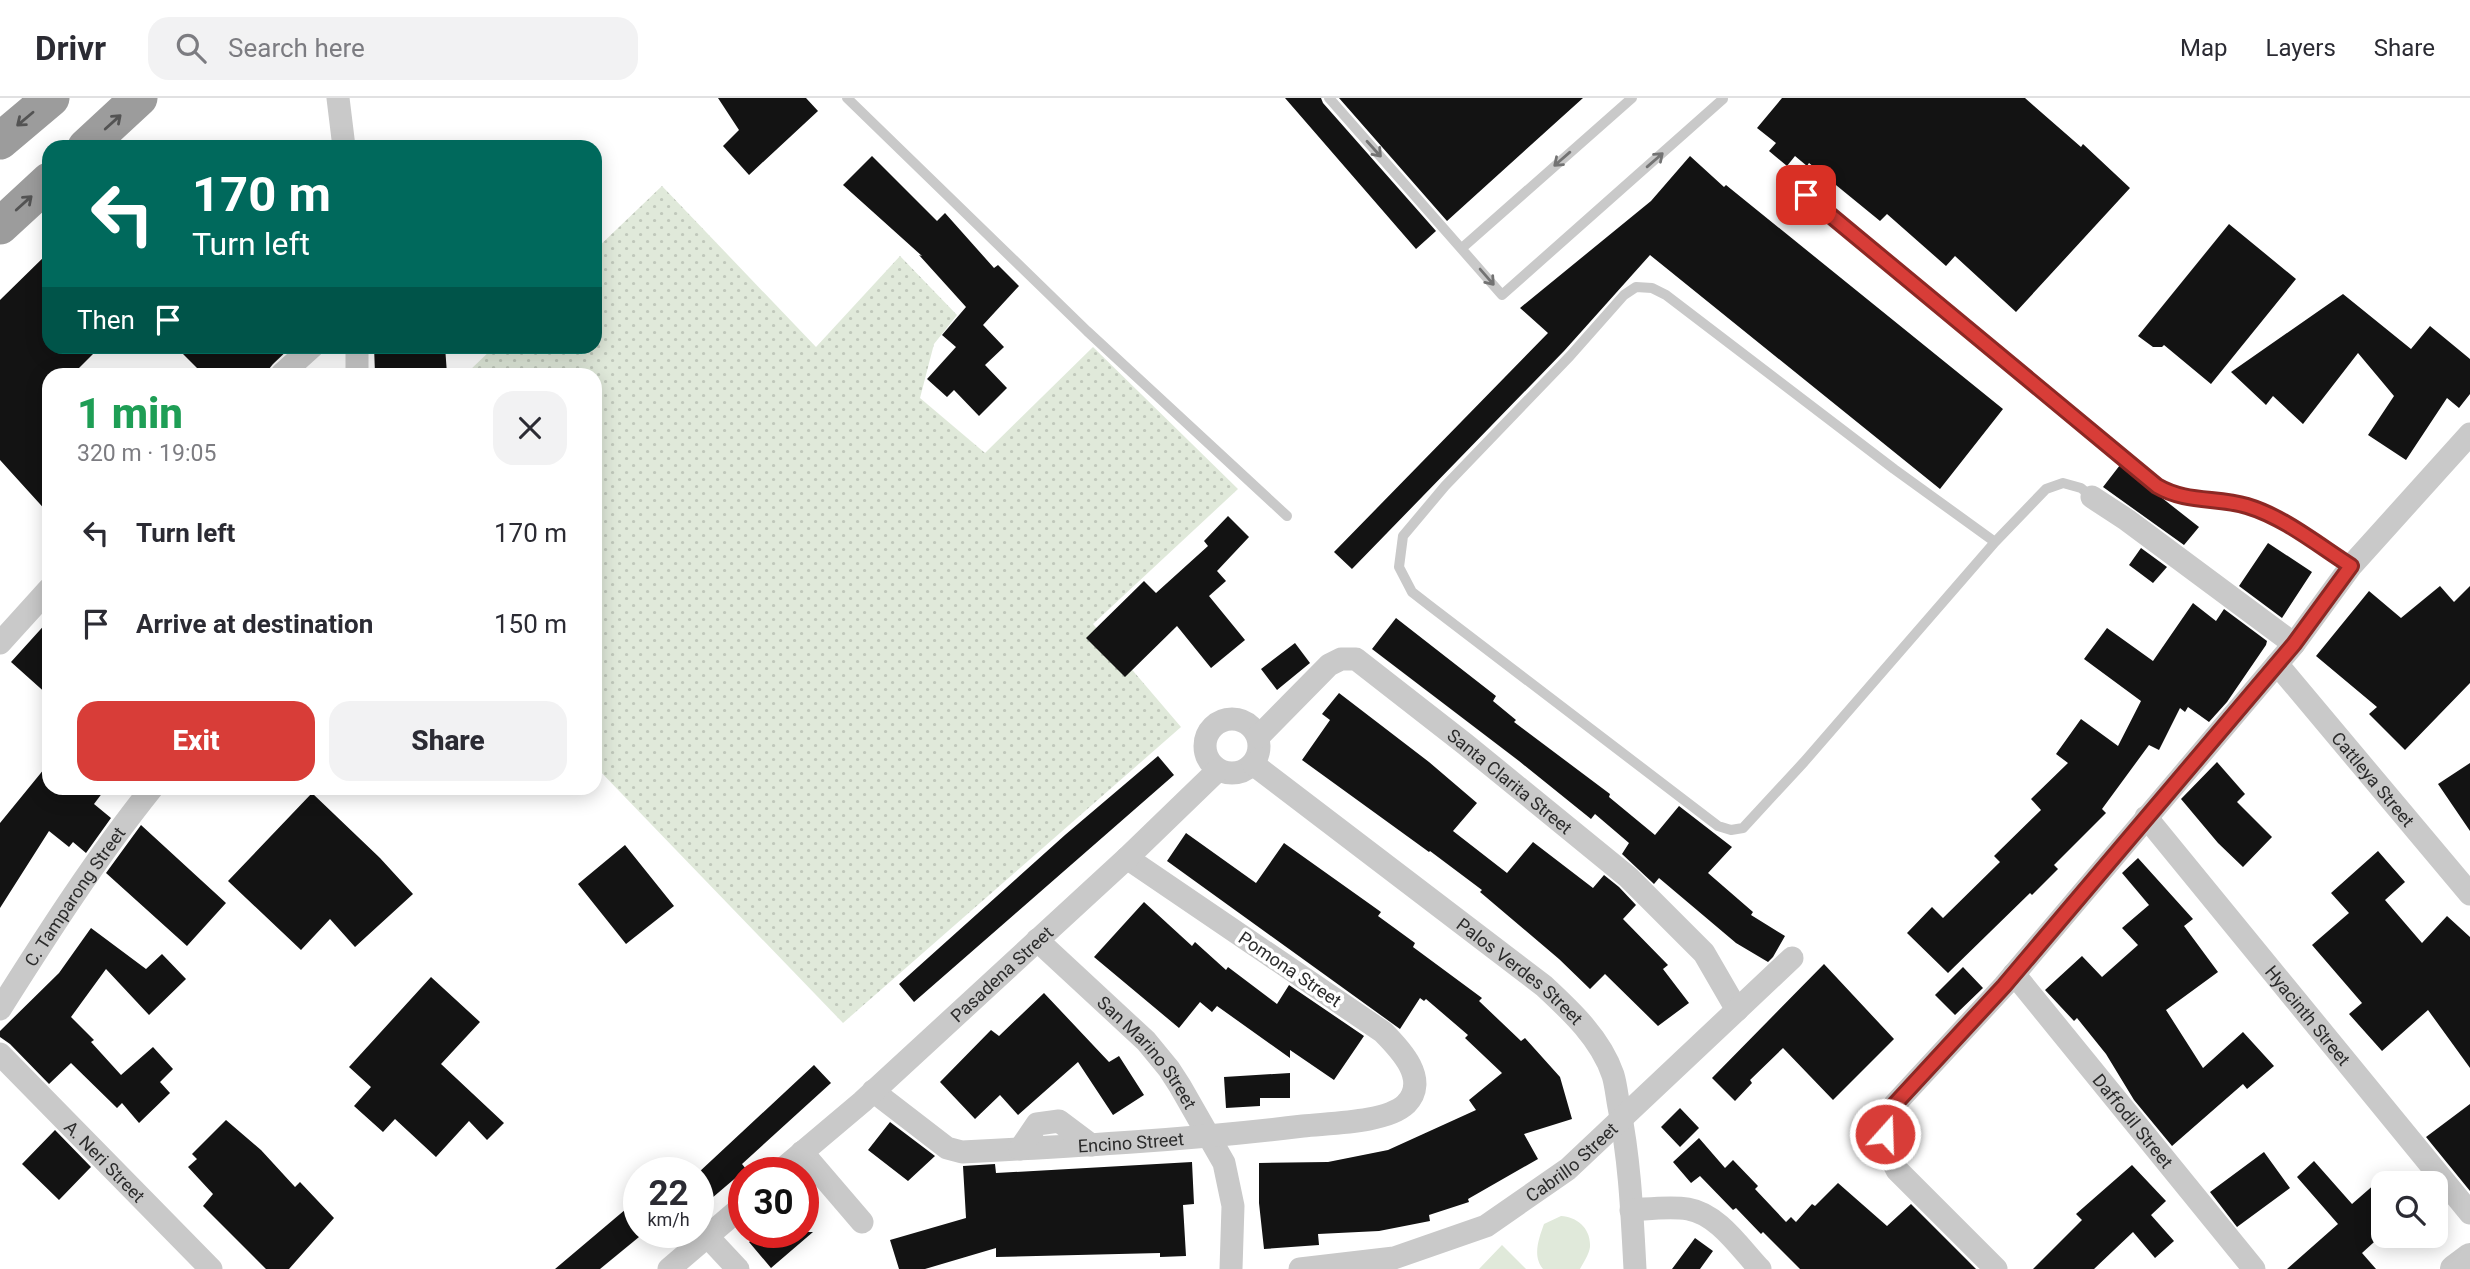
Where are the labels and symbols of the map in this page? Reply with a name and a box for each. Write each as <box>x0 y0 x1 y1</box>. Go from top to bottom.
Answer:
one-way arrow <box>16 111 34 127</box>
one-way arrow <box>104 114 121 131</box>
one-way arrow <box>1366 140 1382 158</box>
one-way arrow <box>1554 151 1571 168</box>
one-way arrow <box>1645 152 1663 168</box>
pin <box>1776 165 1836 225</box>
one-way arrow <box>15 195 33 211</box>
one-way arrow <box>1479 268 1494 286</box>
street label: Santa Clarita Street <box>1443 724 1577 838</box>
street label: Cattleya Street <box>2328 727 2419 831</box>
street label: C. Tamparong Street <box>20 822 129 970</box>
street label: Palos Verdes Street <box>1453 913 1588 1029</box>
street label: Pasadena Street <box>946 921 1057 1026</box>
street label: Pomona Street <box>1235 927 1345 1011</box>
street label: Hyacinth Street <box>2261 961 2355 1069</box>
street label: San Marino Street <box>1093 991 1201 1113</box>
street label: Daffodil Street <box>2089 1069 2178 1172</box>
position arrow <box>1848 1097 1922 1171</box>
street label: A. Neri Street <box>61 1116 150 1206</box>
street label: Cabrillo Street <box>1521 1118 1622 1206</box>
street label: Encino Street <box>1077 1128 1185 1156</box>
speed limit sign: 30 <box>728 1157 819 1248</box>

